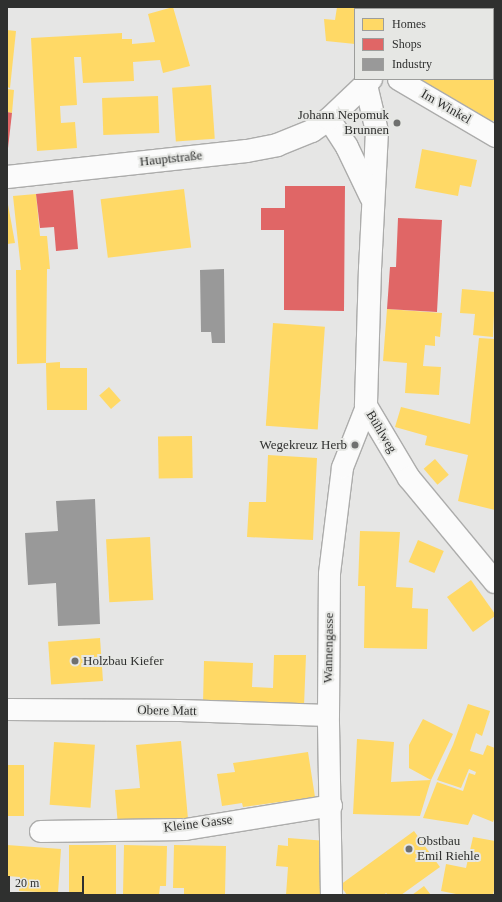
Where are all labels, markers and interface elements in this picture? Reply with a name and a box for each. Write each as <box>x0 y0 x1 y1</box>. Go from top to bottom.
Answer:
legend <box>354 8 494 80</box>
text: Homes <box>392 17 426 31</box>
text: Shops <box>392 37 421 51</box>
text: Industry <box>392 57 432 71</box>
street label: Im Winkel <box>418 86 474 128</box>
place label: Johann Nepomuk Brunnen <box>298 108 389 139</box>
marker: Johann Nepomuk Brunnen <box>392 118 402 128</box>
street label: Hauptstraße <box>139 148 203 170</box>
street label: Bühlweg <box>362 408 400 456</box>
place label: Wegekreuz Herb <box>260 437 347 453</box>
marker: Wegekreuz Herb <box>350 440 360 450</box>
street label: Wannengasse <box>321 613 337 683</box>
place label: Holzbau Kiefer <box>83 653 163 669</box>
marker: Holzbau Kiefer <box>70 656 80 666</box>
street label: Obere Matt <box>137 703 197 719</box>
street label: Kleine Gasse <box>163 812 233 836</box>
place label: Obstbau Emil Riehle <box>417 834 479 865</box>
marker: Obstbau Emil Riehle <box>404 844 414 854</box>
scale bar <box>10 868 86 894</box>
text: 20 m <box>15 876 39 890</box>

